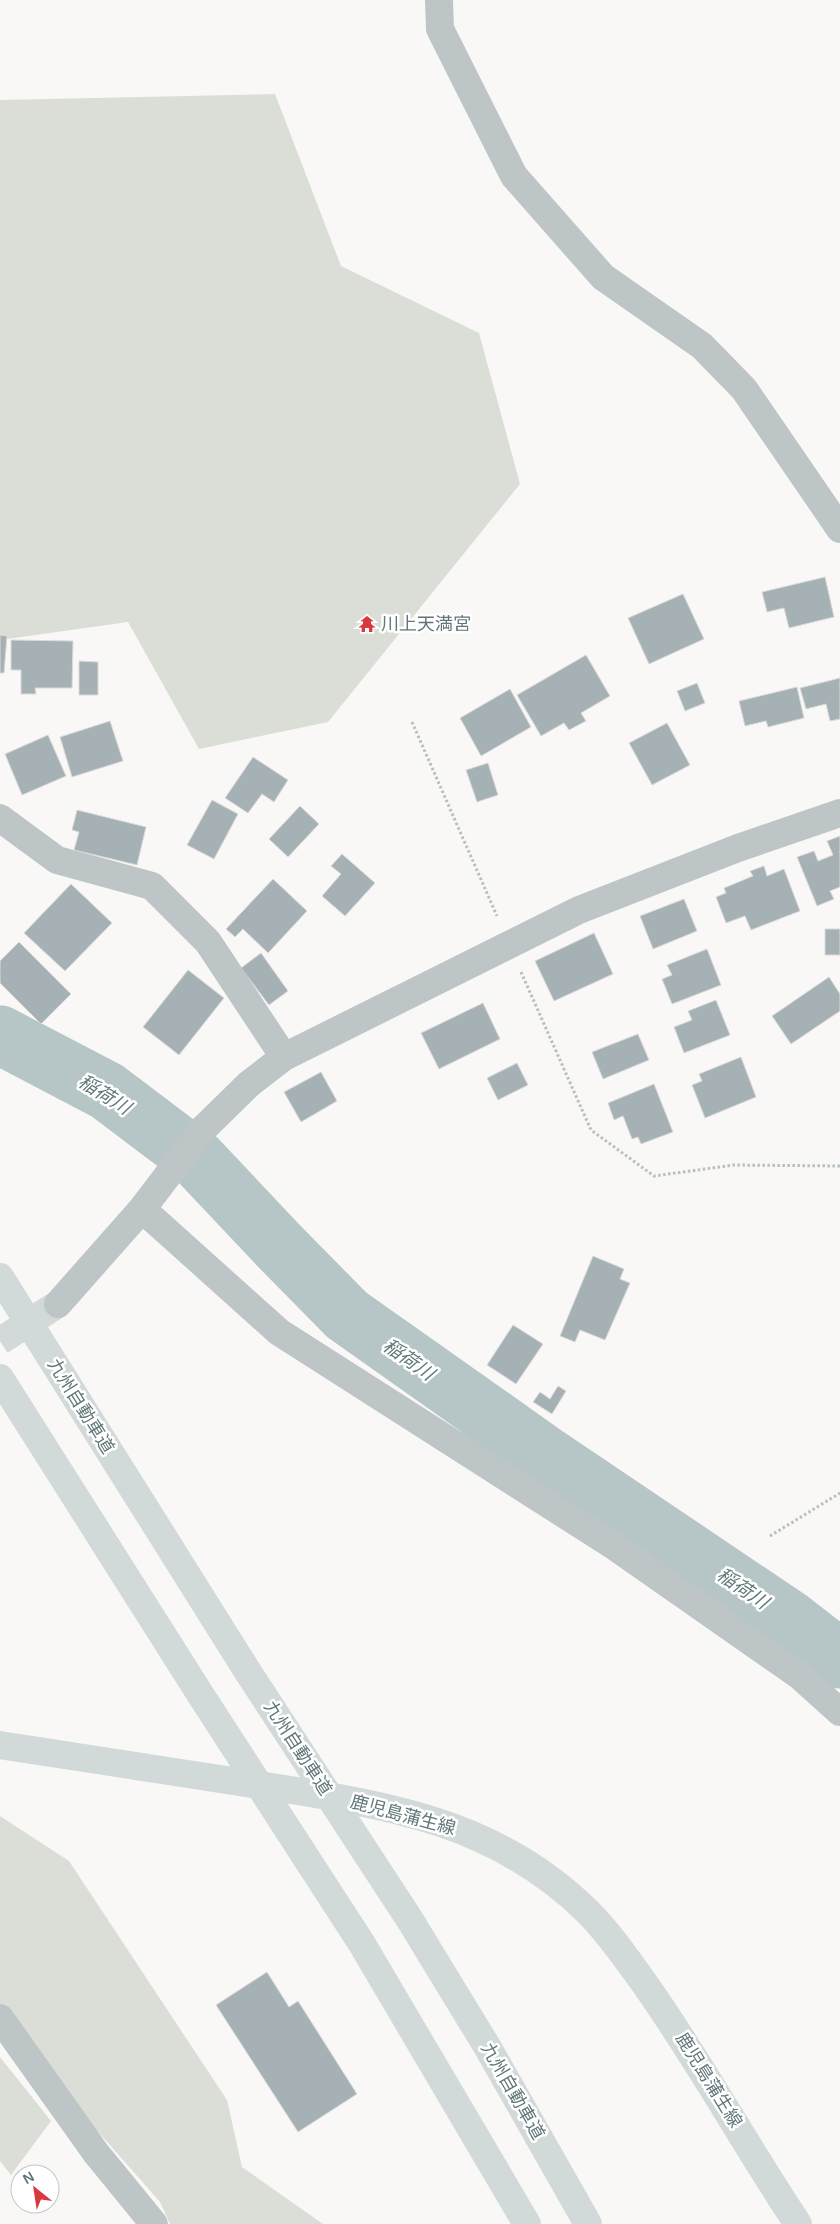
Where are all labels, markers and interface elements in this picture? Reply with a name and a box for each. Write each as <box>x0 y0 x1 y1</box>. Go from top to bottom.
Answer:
temple icon: 川上天満宮 <box>357 614 377 634</box>
place label: 川上天満宮 <box>381 614 471 634</box>
water label: 稲荷川 <box>75 1070 136 1119</box>
water label: 稲荷川 <box>379 1334 440 1386</box>
street label: 九州自動車道 <box>44 1355 118 1457</box>
water label: 稲荷川 <box>713 1564 774 1614</box>
street label: 九州自動車道 <box>260 1697 336 1799</box>
street label: 鹿児島蒲生線 <box>348 1791 458 1839</box>
street label: 鹿児島蒲生線 <box>672 2029 746 2131</box>
street label: 九州自動車道 <box>477 2039 549 2143</box>
north arrow <box>10 2164 60 2214</box>
text: N <box>20 2168 37 2187</box>

